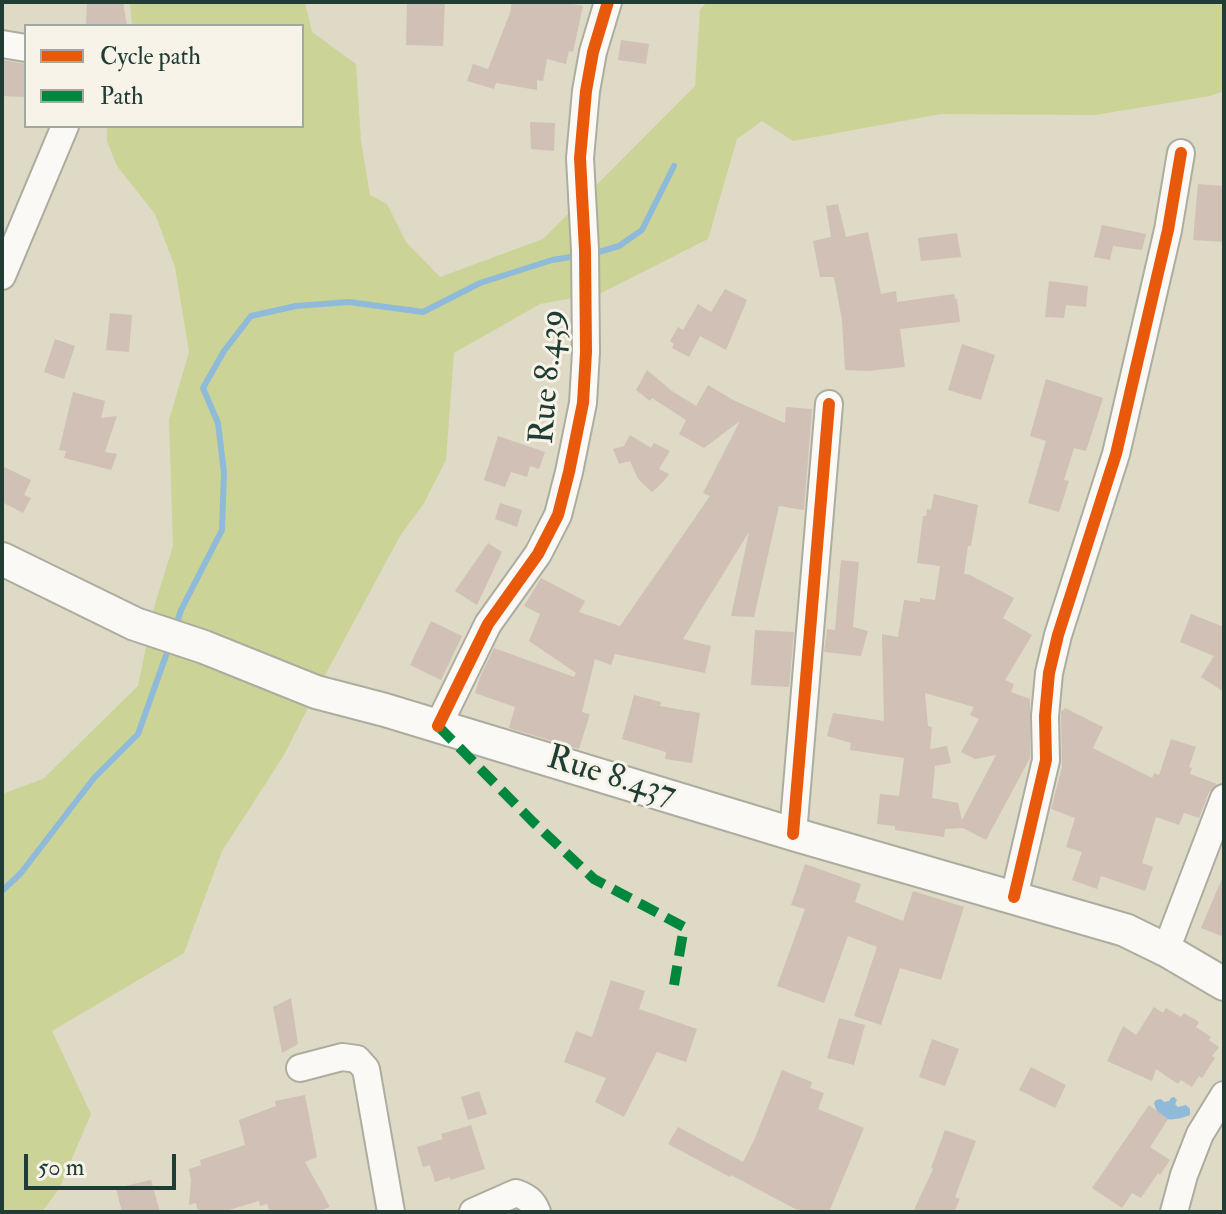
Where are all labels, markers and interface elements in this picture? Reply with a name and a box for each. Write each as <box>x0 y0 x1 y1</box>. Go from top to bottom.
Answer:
legend <box>24 24 304 128</box>
text: Cycle path <box>100 41 201 72</box>
text: Path <box>100 81 144 112</box>
street label: Rue 8.439 <box>524 308 576 446</box>
street label: Rue 8.437 <box>541 739 681 817</box>
scale bar <box>28 1138 180 1188</box>
text: 50 m <box>38 1152 84 1183</box>

